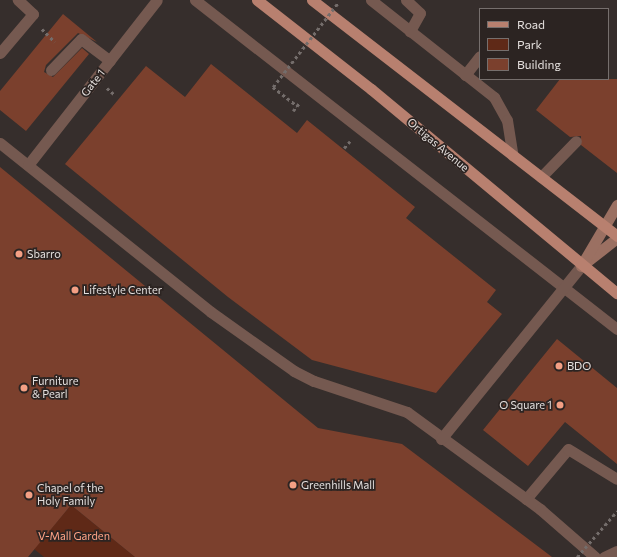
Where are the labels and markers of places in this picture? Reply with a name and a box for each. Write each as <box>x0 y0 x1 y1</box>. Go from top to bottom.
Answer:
place label: Sbarro <box>27 247 61 261</box>
marker: Sbarro <box>14 249 24 259</box>
place label: Lifestyle Center <box>83 283 162 297</box>
marker: Lifestyle Center <box>70 285 80 295</box>
place label: BDO <box>567 359 591 373</box>
marker: BDO <box>554 361 564 371</box>
place label: Furniture & Pearl <box>32 375 78 401</box>
marker: Furniture & Pearl <box>19 383 29 393</box>
place label: O Square 1 <box>499 398 552 412</box>
marker: O Square 1 <box>555 400 565 410</box>
place label: Greenhills Mall <box>301 478 375 492</box>
marker: Greenhills Mall <box>288 480 298 490</box>
place label: Chapel of the Holy Family <box>37 482 103 508</box>
marker: Chapel of the Holy Family <box>24 490 34 500</box>

